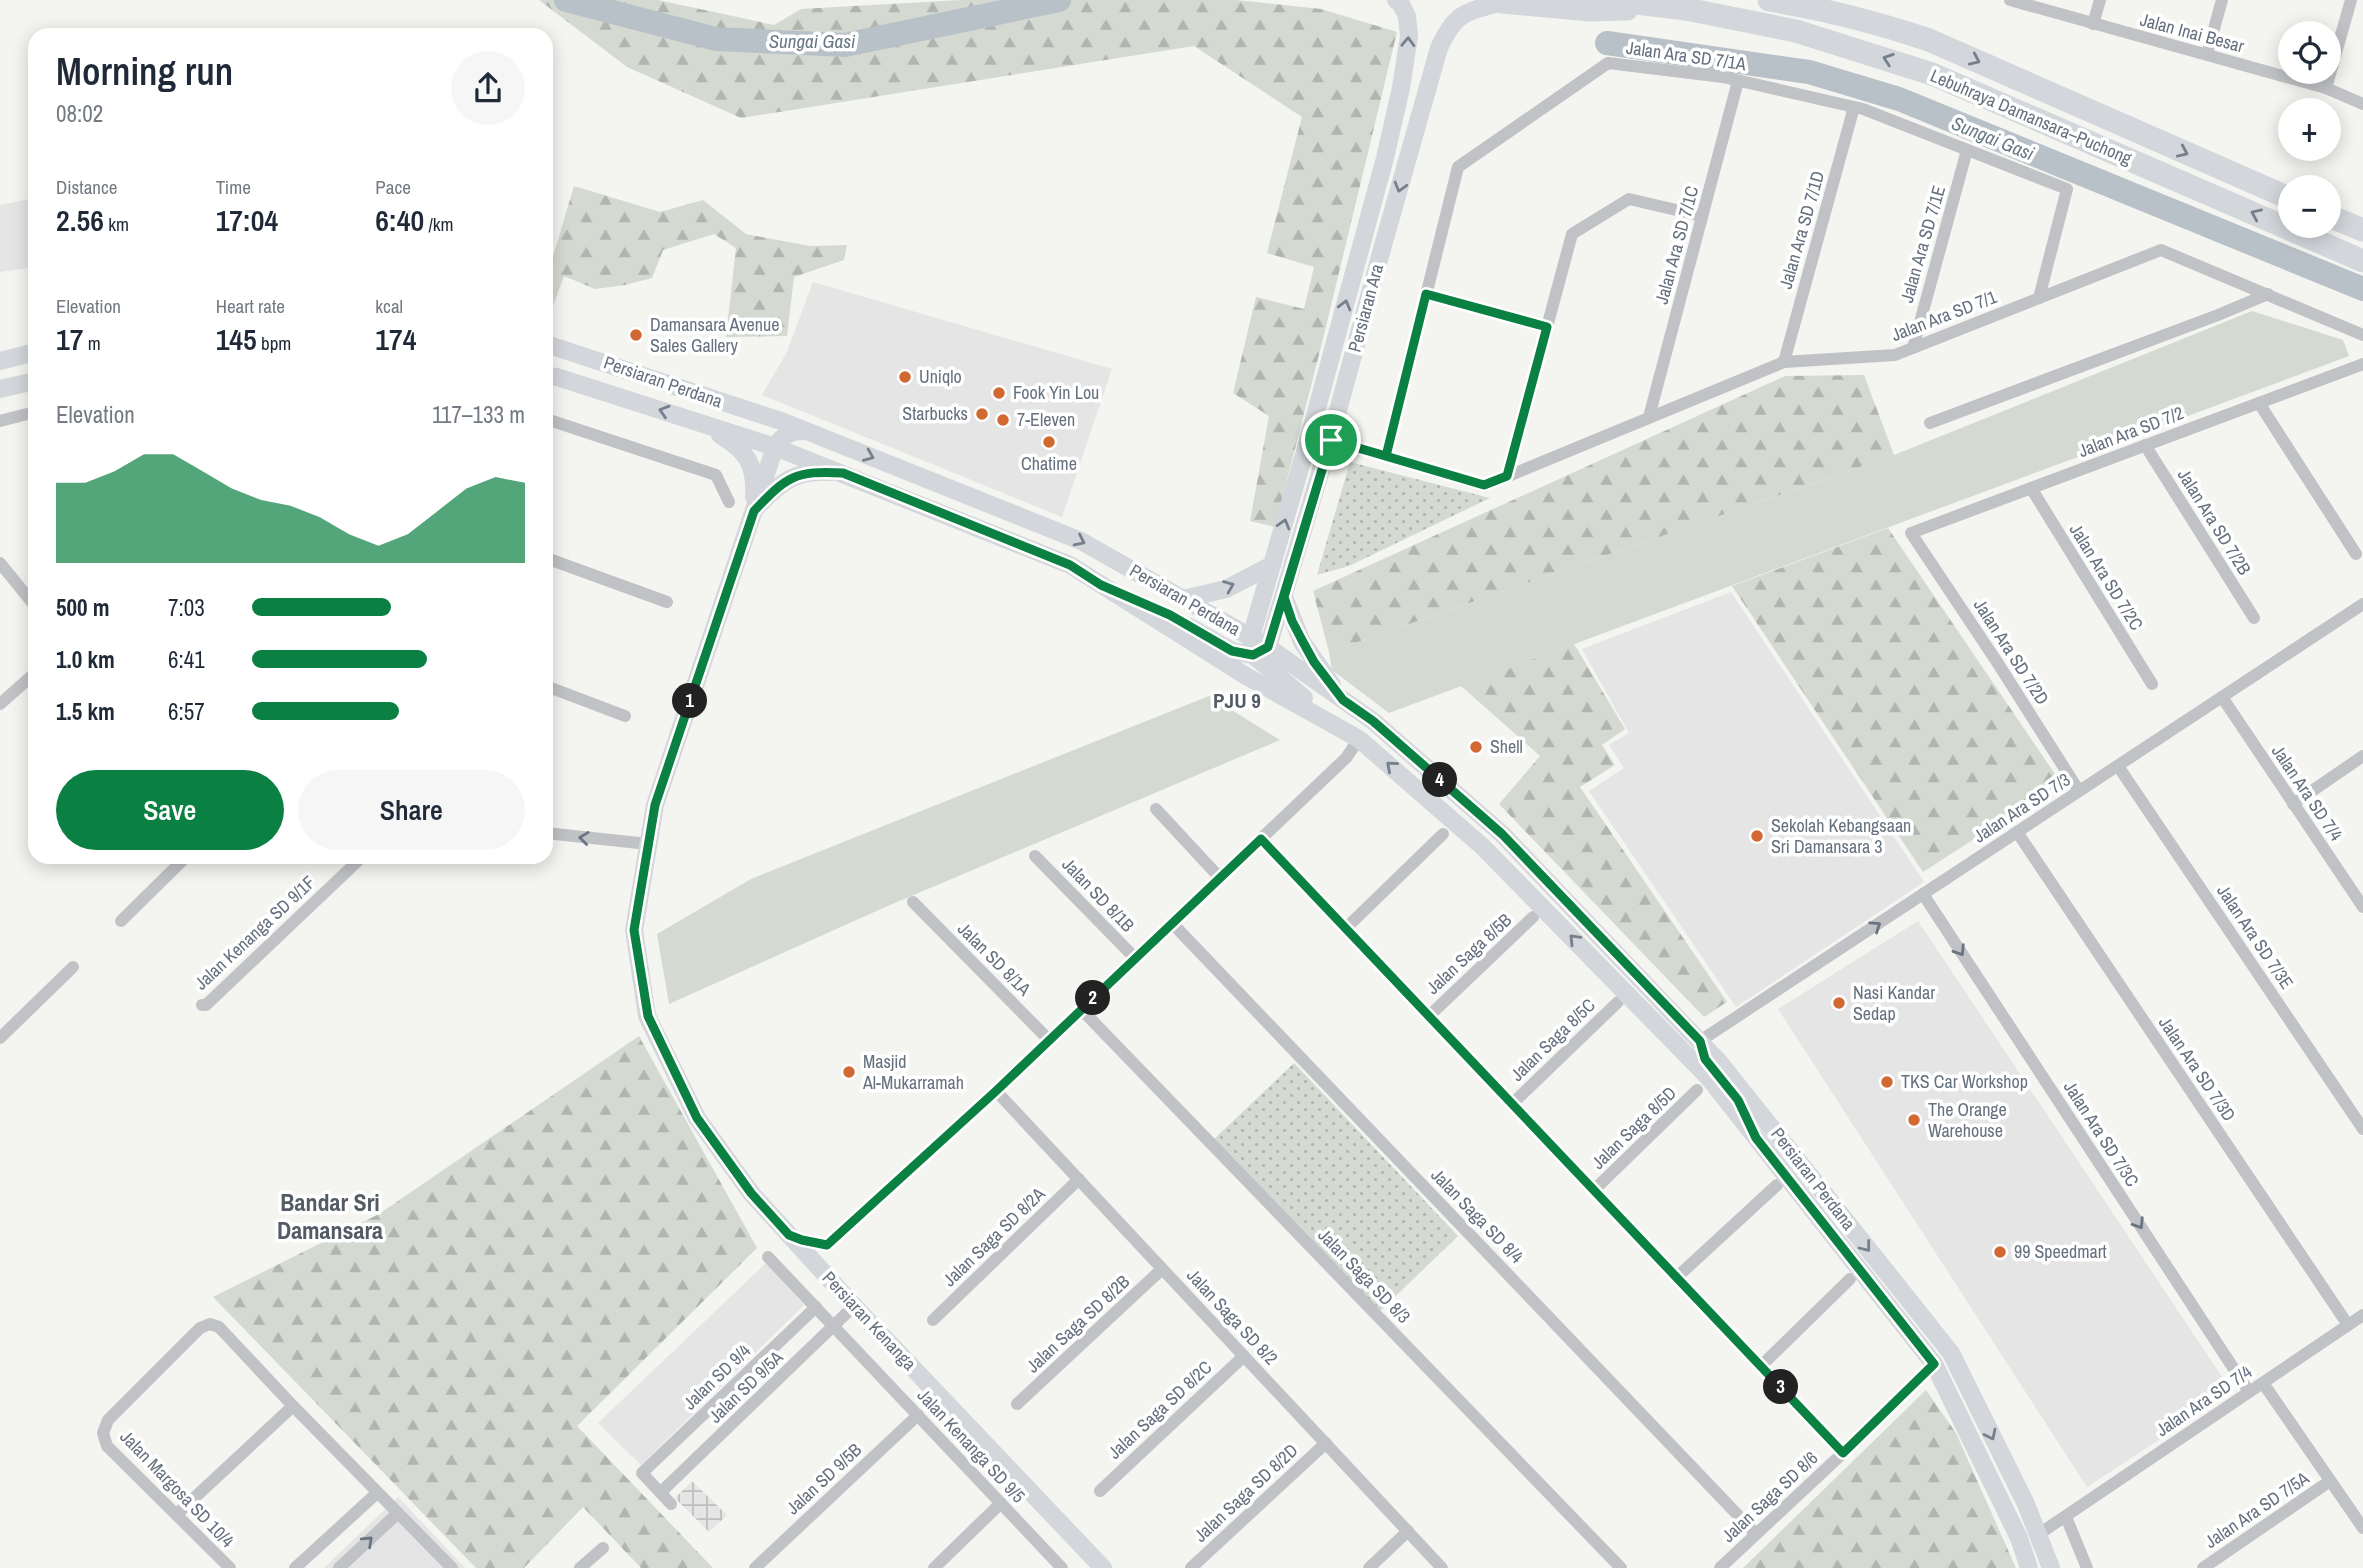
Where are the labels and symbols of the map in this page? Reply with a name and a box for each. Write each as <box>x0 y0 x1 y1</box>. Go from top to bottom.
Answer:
street label: Jalan Inai Besar <box>2137 7 2247 58</box>
water label: Sungai Gasi <box>769 28 856 54</box>
street label: Jalan Ara SD 7/1A <box>1625 35 1748 76</box>
one-way arrow <box>1401 36 1416 47</box>
one-way arrow <box>1967 52 1980 66</box>
one-way arrow <box>1883 53 1895 67</box>
street label: Lebuhraya Damansara–Puchong <box>1927 63 2136 171</box>
water label: Sungai Gasi <box>1948 110 2039 167</box>
one-way arrow <box>2176 143 2188 157</box>
street label: Jalan Ara SD 7/1D <box>1773 168 1830 292</box>
one-way arrow <box>1393 181 1408 193</box>
street label: Jalan Ara SD 7/1E <box>1894 182 1951 305</box>
street label: Jalan Ara SD 7/1C <box>1649 183 1704 307</box>
one-way arrow <box>2250 208 2263 222</box>
street label: Persiaran Ara <box>1342 261 1389 355</box>
street label: Jalan Ara SD 7/1 <box>1888 284 2001 347</box>
one-way arrow <box>1337 299 1351 311</box>
place label: Damansara Avenue Sales Gallery <box>650 312 779 358</box>
marker: Damansara Avenue Sales Gallery <box>628 327 644 343</box>
street label: Persiaran Perdana <box>601 350 726 414</box>
place label: Uniqlo <box>919 364 962 389</box>
marker: Uniqlo <box>897 369 913 385</box>
place label: Fook Yin Lou <box>1013 380 1099 405</box>
marker: Fook Yin Lou <box>991 385 1007 401</box>
street label: Jalan Ara SD 7/2 <box>2075 400 2187 463</box>
place label: Starbucks <box>902 401 968 426</box>
one-way arrow <box>658 405 671 419</box>
marker: Starbucks <box>974 406 990 422</box>
place label: 7-Eleven <box>1017 407 1075 432</box>
pin <box>1301 410 1361 470</box>
marker: 7-Eleven <box>995 412 1011 428</box>
marker: Chatime <box>1041 434 1057 450</box>
one-way arrow <box>863 448 875 462</box>
place label: Chatime <box>1021 451 1077 476</box>
street label: Jalan Ara SD 7/2B <box>2172 464 2257 580</box>
one-way arrow <box>1276 519 1290 531</box>
street label: Jalan Ara SD 7/2C <box>2064 519 2149 635</box>
one-way arrow <box>1073 533 1085 547</box>
street label: Persiaran Perdana <box>1125 558 1245 641</box>
one-way arrow <box>1222 581 1234 595</box>
street label: Jalan Ara SD 7/2D <box>1968 594 2055 709</box>
pin: 1 <box>672 684 708 718</box>
district label: PJU 9 <box>1213 686 1261 715</box>
place label: Shell <box>1490 734 1523 759</box>
marker: Shell <box>1468 739 1484 755</box>
street label: Jalan Ara SD 7/4 <box>2266 740 2349 846</box>
one-way arrow <box>1386 762 1399 774</box>
pin: 4 <box>1422 762 1458 798</box>
street label: Jalan Ara SD 7/3 <box>1968 767 2075 848</box>
place label: Sekolah Kebangsaan Sri Damansara 3 <box>1771 813 1911 859</box>
marker: Sekolah Kebangsaan Sri Damansara 3 <box>1749 828 1765 844</box>
one-way arrow <box>578 830 590 845</box>
street label: Jalan SD 8/1B <box>1057 852 1140 937</box>
street label: Jalan Kenanga SD 9/1F <box>189 870 320 995</box>
street label: Jalan Ara SD 7/3E <box>2211 880 2300 994</box>
street label: Jalan Saga 8/5B <box>1421 907 1517 1000</box>
street label: Jalan SD 8/1A <box>952 916 1037 1001</box>
one-way arrow <box>1868 921 1881 934</box>
one-way arrow <box>1569 934 1582 947</box>
one-way arrow <box>1952 944 1965 957</box>
place label: Nasi Kandar Sedap <box>1853 980 1935 1026</box>
pin: 2 <box>1076 981 1110 1016</box>
street label: Jalan Saga 8/5C <box>1505 993 1601 1087</box>
marker: Nasi Kandar Sedap <box>1831 995 1847 1011</box>
street label: Jalan Ara SD 7/3D <box>2153 1011 2242 1126</box>
place label: Masjid Al-Mukarramah <box>862 1049 964 1095</box>
marker: Masjid Al-Mukarramah <box>841 1064 857 1080</box>
place label: TKS Car Workshop <box>1901 1069 2028 1094</box>
marker: TKS Car Workshop <box>1879 1074 1895 1090</box>
street label: Jalan Ara SD 7/3C <box>2058 1076 2145 1191</box>
street label: Jalan Saga 8/5D <box>1586 1081 1682 1175</box>
place label: The Orange Warehouse <box>1928 1097 2007 1143</box>
marker: The Orange Warehouse <box>1906 1112 1922 1128</box>
street label: Persiaran Perdana <box>1765 1122 1861 1235</box>
street label: Jalan Saga SD 8/4 <box>1426 1163 1529 1269</box>
street label: Jalan Saga SD 8/2A <box>937 1181 1050 1292</box>
district label: Bandar Sri Damansara <box>277 1186 383 1246</box>
one-way arrow <box>2130 1216 2143 1229</box>
street label: Jalan Saga SD 8/3 <box>1313 1223 1416 1329</box>
one-way arrow <box>1858 1239 1871 1251</box>
place label: 99 Speedmart <box>2014 1239 2107 1264</box>
marker: 99 Speedmart <box>1992 1244 2008 1260</box>
street label: Jalan Saga SD 8/2 <box>1181 1263 1283 1370</box>
street label: Persiaran Kenanga <box>817 1266 922 1376</box>
street label: Jalan Saga SD 8/2B <box>1021 1269 1135 1378</box>
street label: Jalan SD 9/4 <box>678 1338 756 1415</box>
street label: Jalan SD 9/5A <box>703 1345 788 1428</box>
street label: Jalan Saga SD 8/2C <box>1102 1355 1217 1464</box>
street label: Jalan Ara SD 7/4 <box>2151 1359 2257 1442</box>
pin: 3 <box>1764 1370 1798 1404</box>
street label: Jalan Kenanga SD 9/5 <box>912 1383 1031 1508</box>
street label: Jalan Margosa SD 10/4 <box>115 1424 240 1553</box>
one-way arrow <box>1983 1428 1997 1440</box>
street label: Jalan SD 9/5B <box>781 1437 867 1520</box>
street label: Jalan Saga SD 8/2D <box>1188 1438 1303 1547</box>
street label: Jalan Saga SD 8/6 <box>1716 1446 1823 1548</box>
street label: Jalan Ara SD 7/5A <box>2200 1465 2314 1554</box>
one-way arrow <box>360 1537 373 1549</box>

